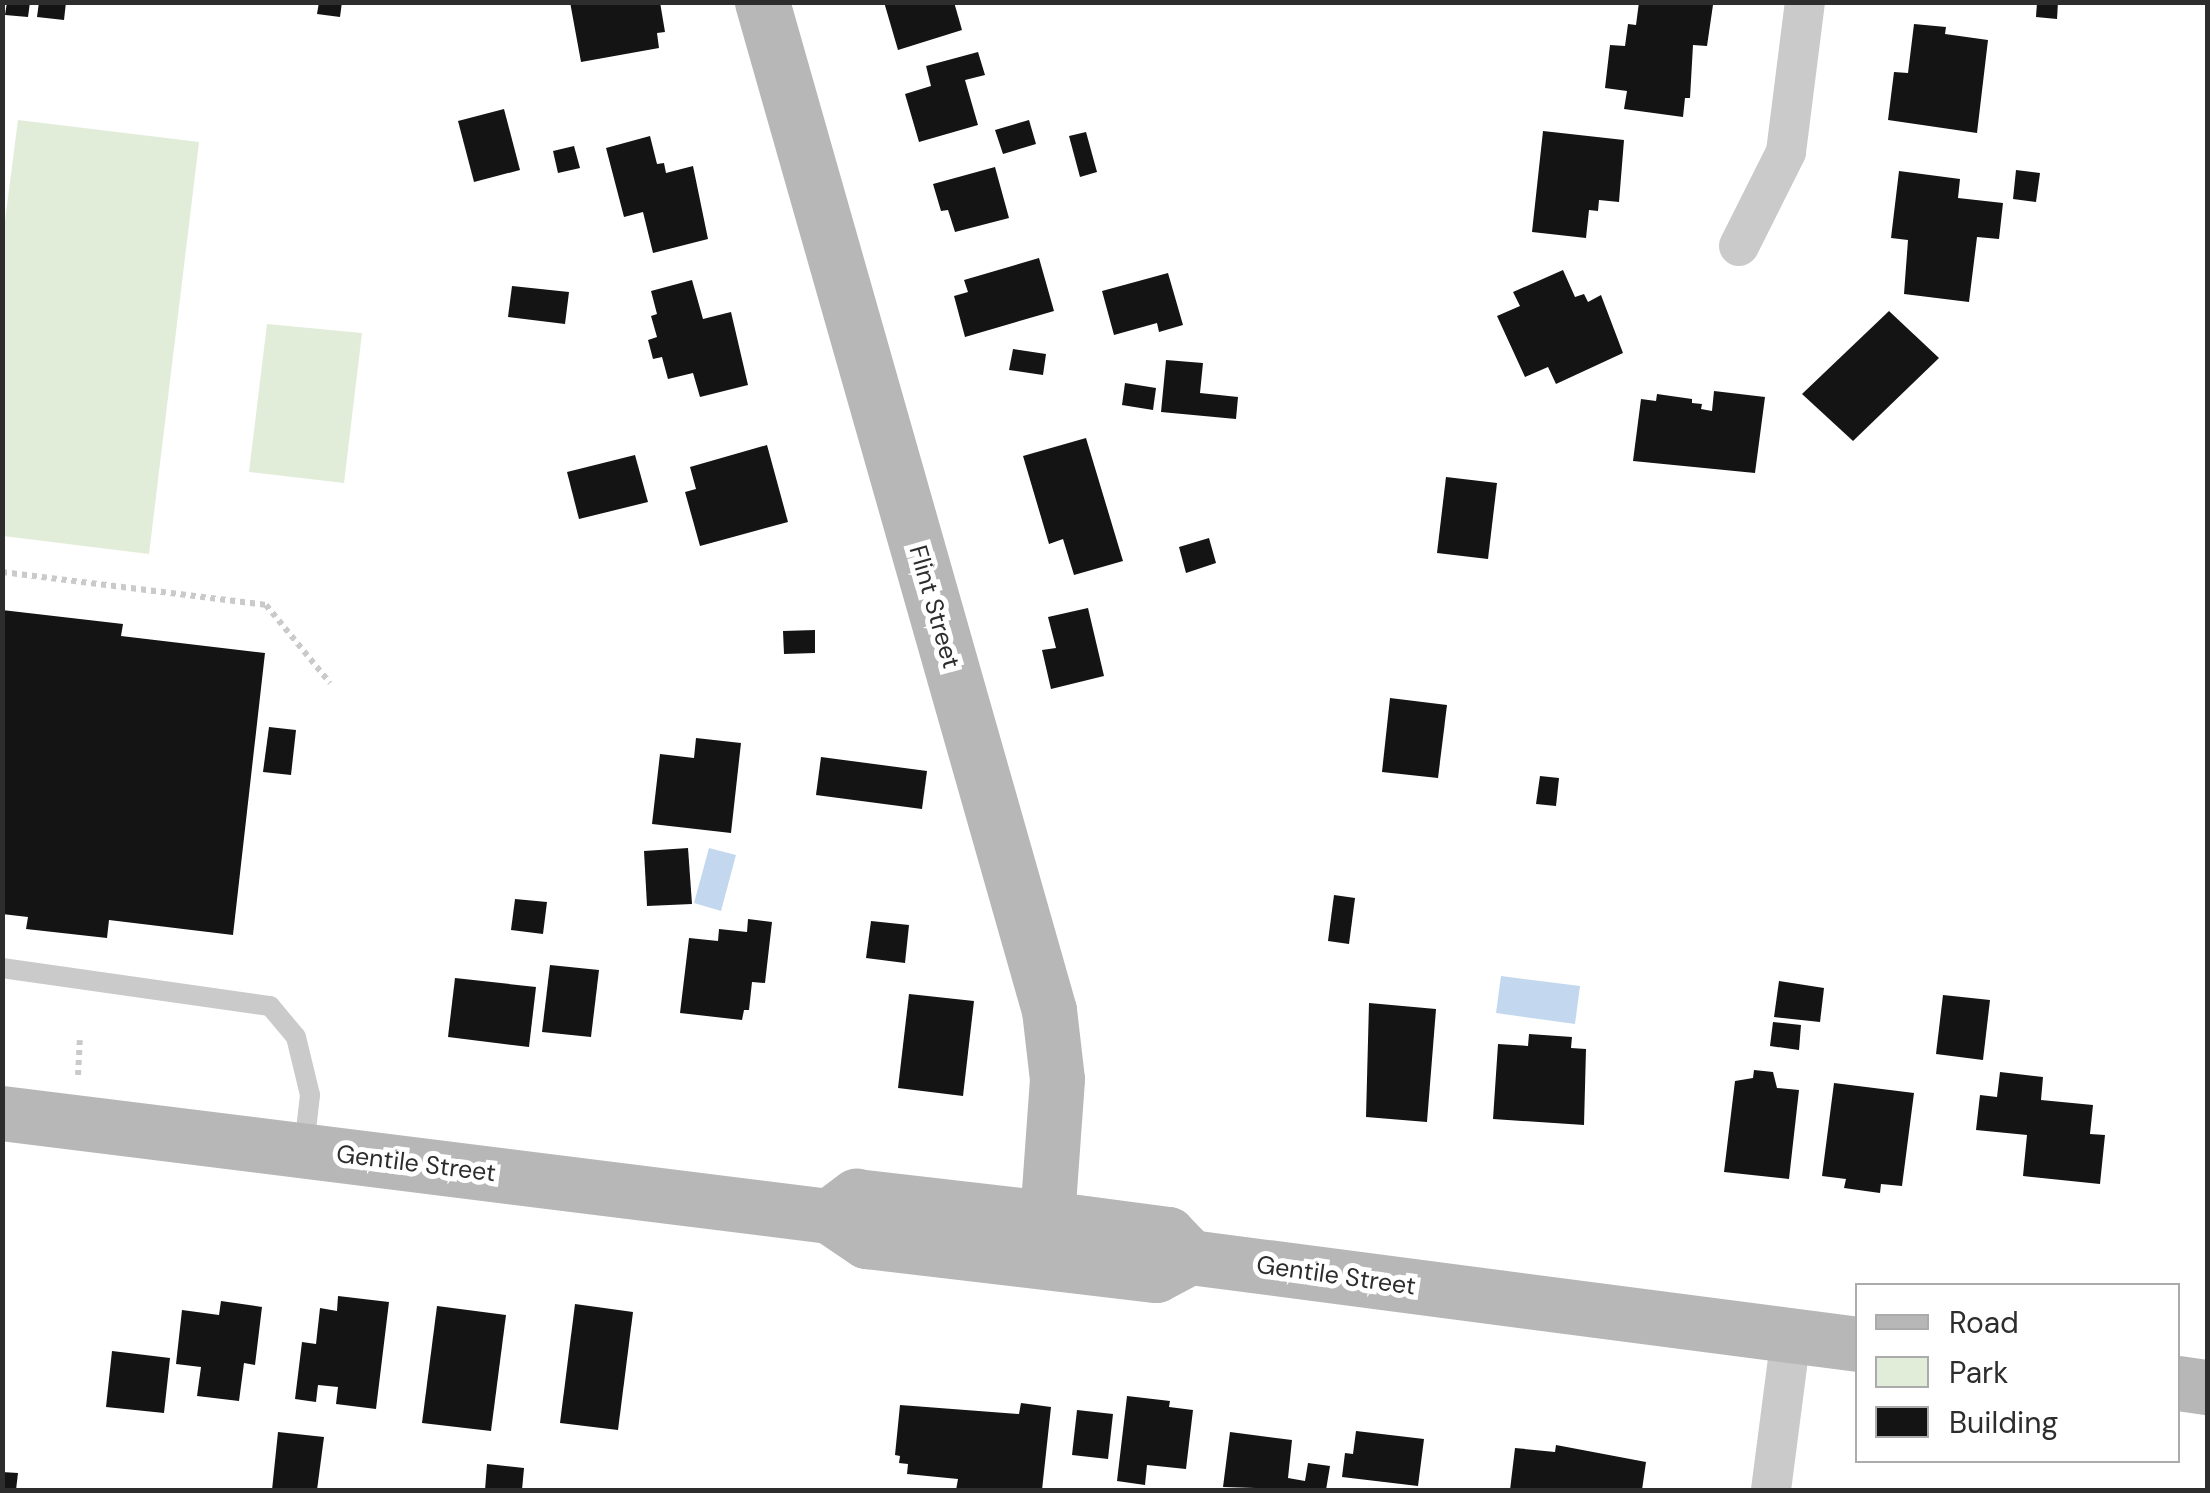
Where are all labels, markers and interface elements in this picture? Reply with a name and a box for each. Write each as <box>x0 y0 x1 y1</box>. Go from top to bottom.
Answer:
street label: Flint Street <box>902 542 966 672</box>
street label: Gentile Street <box>334 1139 498 1189</box>
street label: Gentile Street <box>1254 1250 1418 1302</box>
legend <box>1855 1283 2180 1463</box>
text: Road <box>1949 1303 2019 1342</box>
text: Park <box>1949 1353 2008 1392</box>
text: Building <box>1949 1403 2058 1442</box>

